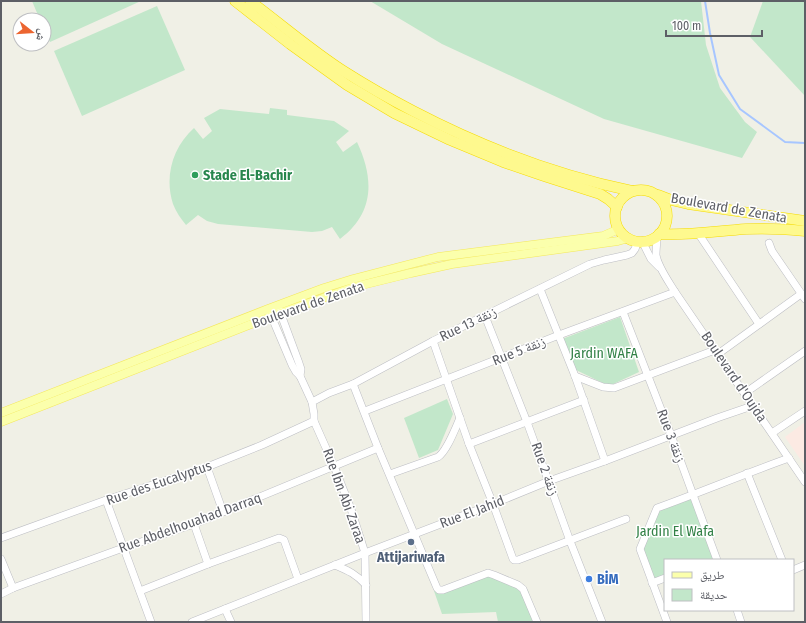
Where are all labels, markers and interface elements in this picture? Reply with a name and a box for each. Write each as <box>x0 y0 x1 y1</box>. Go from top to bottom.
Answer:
north arrow <box>12 12 52 52</box>
scale bar <box>666 12 762 38</box>
text: 100 m <box>672 19 701 33</box>
text: ش <box>32 27 49 43</box>
place label: Stade El-Bachir <box>203 167 293 184</box>
marker: Stade El-Bachir <box>190 170 200 180</box>
street label: Boulevard de Zenata <box>670 189 788 227</box>
street label: Boulevard de Zenata <box>250 278 366 332</box>
street label: Rue 13 زنقة <box>437 303 499 345</box>
street label: Boulevard d'Oujda <box>697 329 771 426</box>
street label: Rue 5 زنقة <box>490 333 548 369</box>
park label: Jardin WAFA <box>570 345 638 362</box>
street label: Rue 3 زنقة <box>653 407 689 465</box>
street label: Rue 2 زنقة <box>528 440 562 498</box>
street label: Rue Ibn Abi Zaraa <box>319 446 369 546</box>
street label: Rue des Eucalyptus <box>104 457 214 509</box>
street label: Rue Abdelhouahad Darraq <box>116 489 264 557</box>
street label: Rue El Jahid <box>437 492 507 532</box>
park label: Jardin El Wafa <box>636 523 714 540</box>
marker: Attijariwafa <box>406 537 416 547</box>
place label: Attijariwafa <box>376 549 445 566</box>
legend <box>664 559 794 611</box>
text: طريق <box>700 568 725 582</box>
place label: BİM <box>597 570 619 588</box>
marker: BİM <box>584 574 594 584</box>
text: حديقة <box>700 588 728 602</box>

